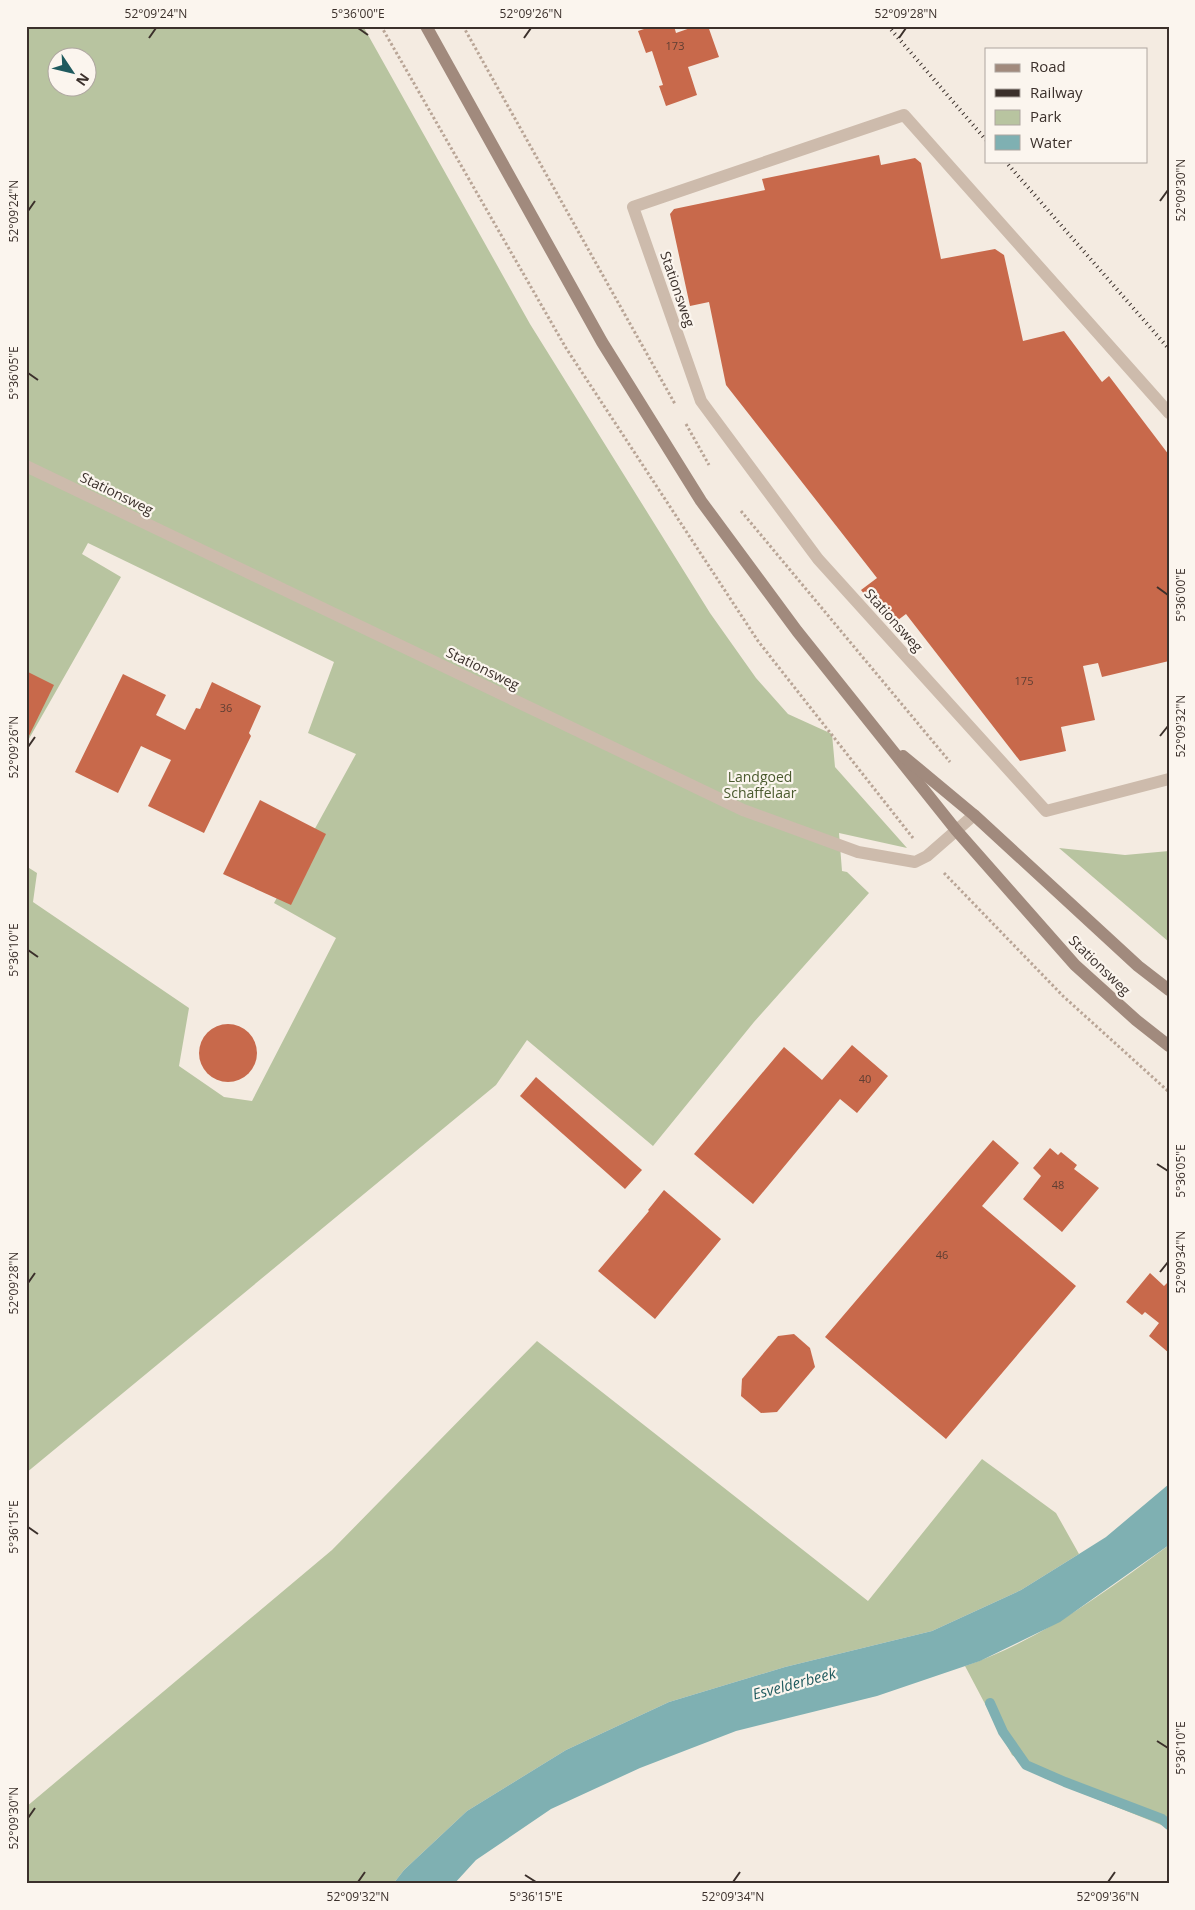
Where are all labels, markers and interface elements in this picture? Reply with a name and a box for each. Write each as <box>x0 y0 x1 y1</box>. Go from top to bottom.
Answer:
text: 52°09'24"N <box>125 5 187 22</box>
text: 5°36'00"E <box>331 5 385 22</box>
text: 52°09'26"N <box>500 5 562 22</box>
text: 52°09'28"N <box>875 5 937 22</box>
house number: 173 <box>666 38 684 53</box>
north arrow <box>48 48 98 98</box>
legend <box>985 48 1148 162</box>
text: Road <box>1030 56 1066 76</box>
text: N <box>72 70 94 90</box>
text: Railway <box>1030 82 1083 102</box>
text: Park <box>1030 106 1061 126</box>
text: Water <box>1030 132 1072 152</box>
text: 52°09'30"N <box>1172 159 1189 221</box>
text: 52°09'24"N <box>5 180 22 242</box>
street label: Stationsweg <box>656 249 700 330</box>
text: 5°36'05"E <box>5 346 22 400</box>
street label: Stationsweg <box>77 467 157 519</box>
text: 5°36'00"E <box>1172 568 1189 622</box>
street label: Stationsweg <box>861 584 928 656</box>
street label: Stationsweg <box>443 642 523 694</box>
house number: 175 <box>1015 673 1033 688</box>
text: 52°09'32"N <box>1172 695 1189 757</box>
house number: 36 <box>220 700 232 715</box>
text: 52°09'26"N <box>5 716 22 778</box>
park label: Landgoed Schaffelaar <box>724 767 797 802</box>
text: 5°36'10"E <box>5 923 22 977</box>
street label: Stationsweg <box>1065 931 1135 1000</box>
house number: 40 <box>859 1071 871 1086</box>
text: 5°36'05"E <box>1172 1144 1189 1198</box>
house number: 48 <box>1052 1177 1064 1192</box>
text: 52°09'34"N <box>1172 1231 1189 1293</box>
house number: 46 <box>936 1247 948 1262</box>
text: 52°09'28"N <box>5 1252 22 1314</box>
text: 5°36'15"E <box>5 1500 22 1554</box>
water label: Esvelderbeek <box>750 1662 838 1704</box>
text: 5°36'10"E <box>1172 1721 1189 1775</box>
text: 52°09'30"N <box>5 1787 22 1849</box>
text: 52°09'32"N <box>327 1888 389 1905</box>
text: 5°36'15"E <box>509 1888 563 1905</box>
text: 52°09'34"N <box>702 1888 764 1905</box>
text: 52°09'36"N <box>1077 1888 1139 1905</box>

